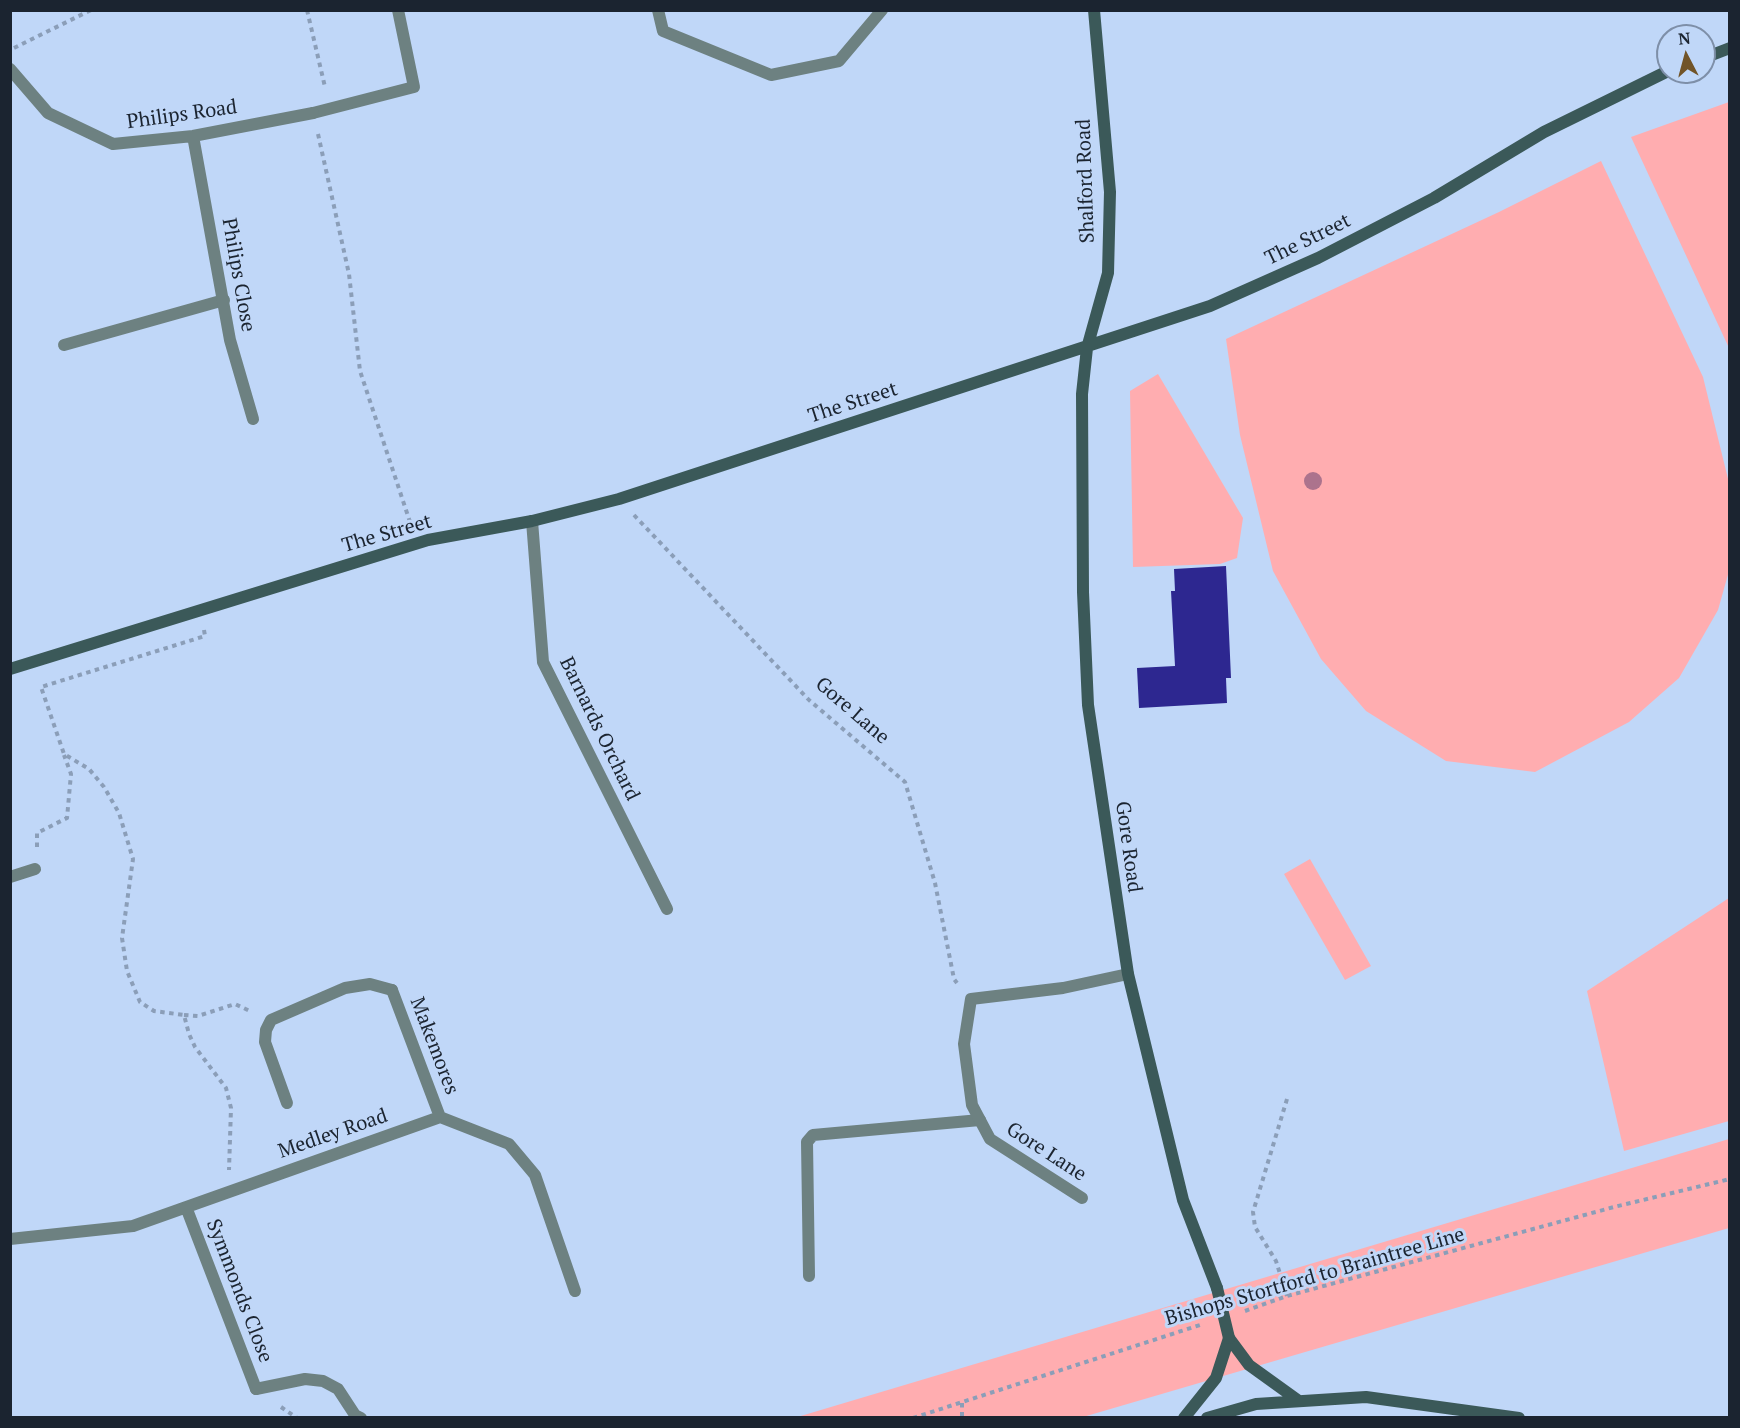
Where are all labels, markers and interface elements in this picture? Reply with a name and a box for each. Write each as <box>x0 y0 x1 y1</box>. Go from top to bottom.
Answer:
north arrow <box>1656 24 1716 84</box>
text: N <box>1677 27 1692 50</box>
street label: Philips Road <box>125 95 239 135</box>
street label: Shalford Road <box>1072 118 1100 244</box>
street label: The Street <box>1261 209 1355 271</box>
street label: Philips Close <box>216 216 260 334</box>
street label: The Street <box>805 377 901 429</box>
street label: The Street <box>339 510 435 558</box>
street label: Barnards Orchard <box>554 653 644 805</box>
street label: Gore Lane <box>810 672 894 750</box>
street label: Gore Road <box>1110 800 1146 894</box>
street label: Makemores <box>404 994 464 1098</box>
street label: Medley Road <box>275 1104 391 1164</box>
street label: Gore Lane <box>1002 1117 1090 1187</box>
street label: Symmonds Close <box>201 1216 277 1366</box>
street label: Bishops Stortford to Braintree Line <box>1162 1223 1468 1331</box>

